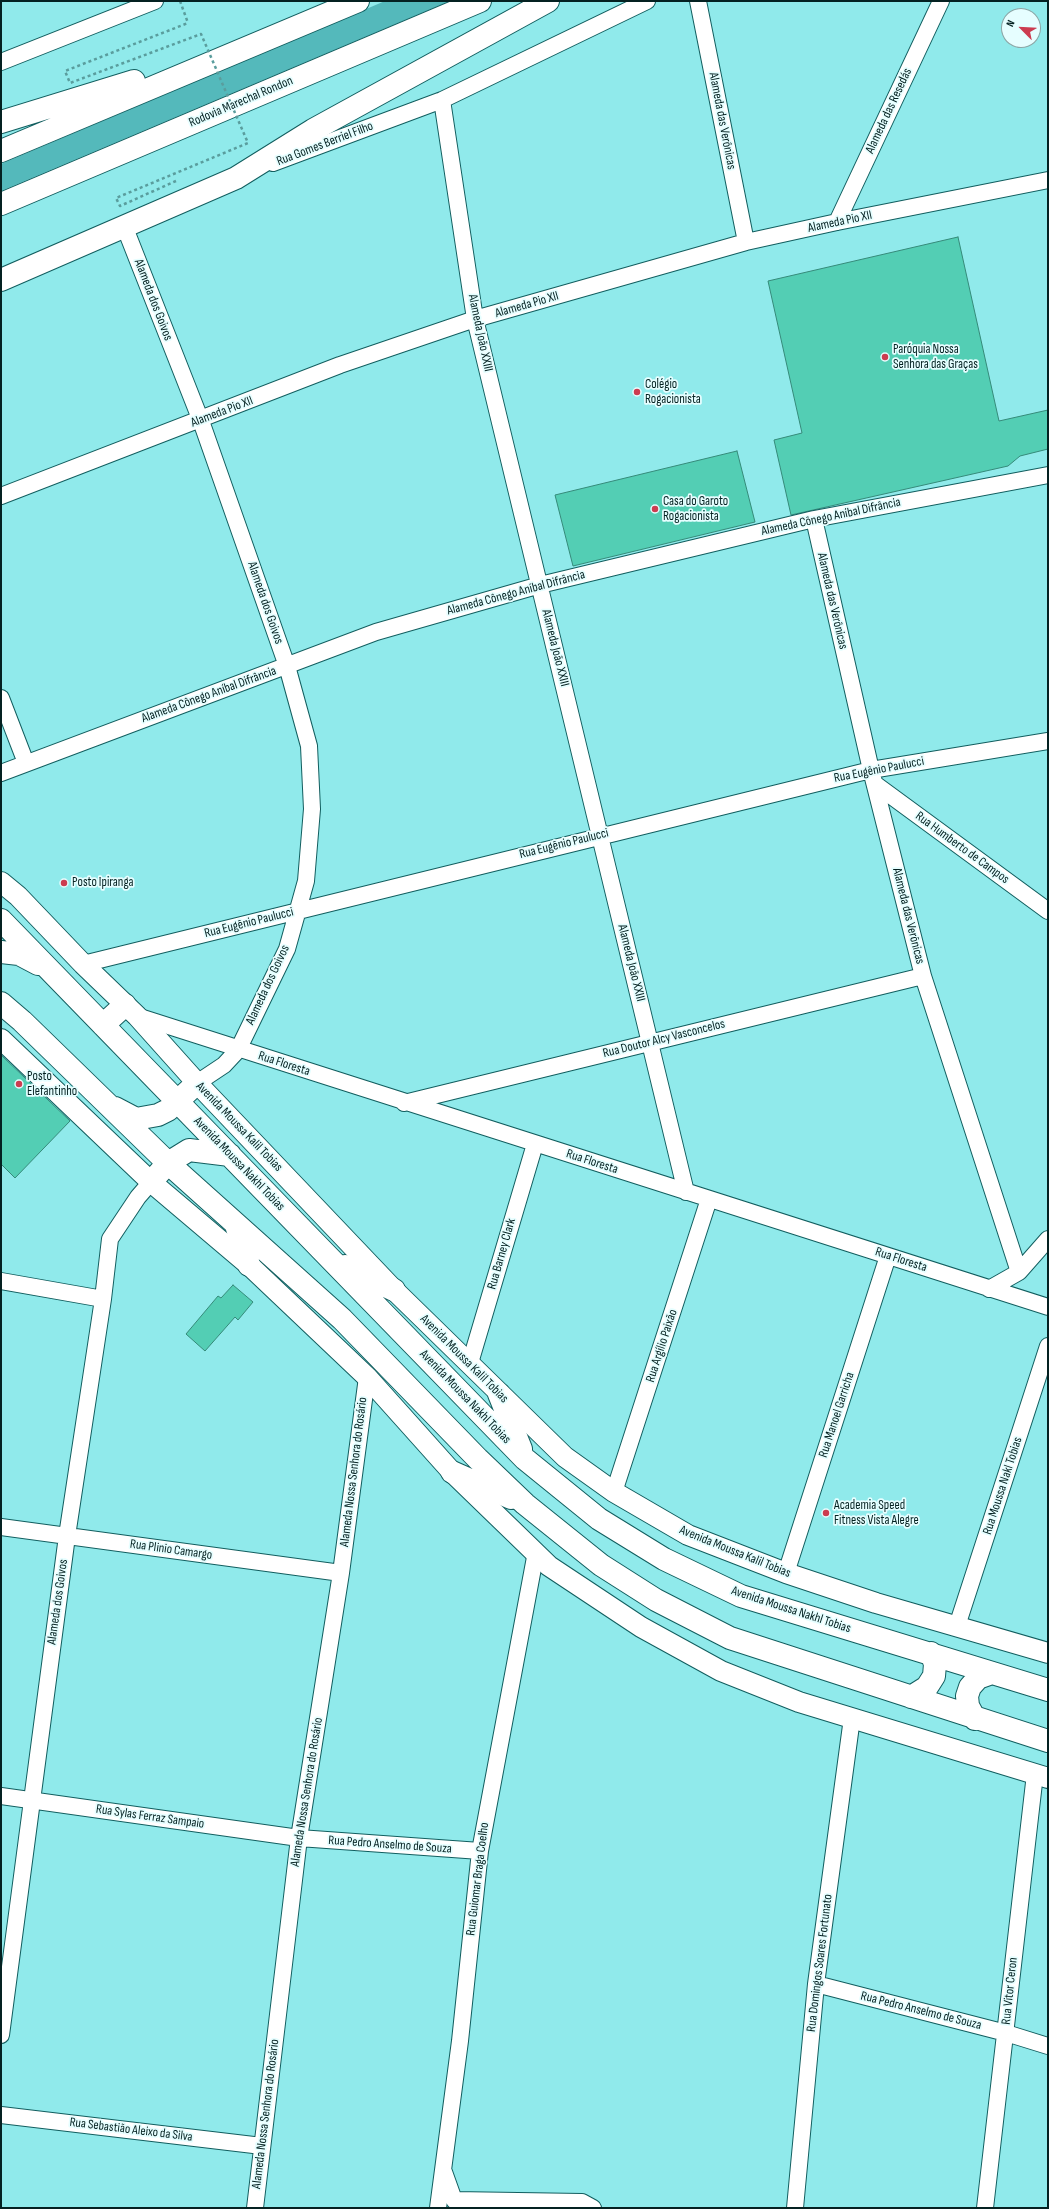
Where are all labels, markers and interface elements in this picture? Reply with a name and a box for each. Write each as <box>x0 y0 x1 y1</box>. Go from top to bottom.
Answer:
north arrow <box>1001 8 1041 48</box>
text: N <box>1003 18 1018 29</box>
street label: Alameda das Resedás <box>862 66 916 156</box>
street label: Alameda das Verônicas <box>705 71 739 171</box>
street label: Rodovia Marechal Rondon <box>187 73 295 131</box>
street label: Rua Gomes Berriel Filho <box>274 118 376 170</box>
street label: Alameda Pio XII <box>806 208 874 236</box>
street label: Alameda dos Goivos <box>130 257 176 343</box>
street label: Alameda Pio XII <box>493 288 561 322</box>
street label: Alameda João XXIII <box>464 293 496 373</box>
place label: Paróquia Nossa Senhora das Graças <box>893 342 978 373</box>
marker: Paróquia Nossa Senhora das Graças <box>880 352 890 362</box>
place label: Colégio Rogacionista <box>645 377 701 408</box>
marker: Colégio Rogacionista <box>632 387 642 397</box>
street label: Alameda Pio XII <box>189 393 255 431</box>
place label: Casa do Garoto Rogacionista <box>663 494 728 525</box>
street label: Alameda Cônego Aníbal Difrância <box>760 495 902 539</box>
marker: Casa do Garoto Rogacionista <box>650 504 660 514</box>
street label: Alameda das Verônicas <box>813 551 851 651</box>
street label: Alameda dos Goivos <box>244 560 286 646</box>
street label: Alameda Cônego Aníbal Difrância <box>445 567 587 619</box>
street label: Alameda João XXIII <box>538 608 572 688</box>
street label: Alameda Cônego Aníbal Difrância <box>140 663 278 727</box>
street label: Rua Eugênio Paulucci <box>833 754 925 786</box>
street label: Rua Humberto de Campos <box>912 809 1012 887</box>
street label: Rua Eugênio Paulucci <box>518 825 610 863</box>
street label: Alameda das Verônicas <box>888 866 928 966</box>
place label: Posto Ipiranga <box>72 875 133 891</box>
marker: Posto Ipiranga <box>59 878 69 888</box>
street label: Rua Eugênio Paulucci <box>203 904 295 942</box>
street label: Alameda João XXIII <box>614 923 648 1003</box>
street label: Alameda dos Goivos <box>243 943 293 1027</box>
street label: Rua Doutor Alcy Vasconcelos <box>601 1016 727 1062</box>
street label: Rua Floresta <box>256 1048 312 1080</box>
place label: Posto Elefantinho <box>27 1069 77 1100</box>
marker: Posto Elefantinho <box>14 1079 24 1089</box>
street label: Avenida Moussa Kalil Tobias <box>192 1079 286 1175</box>
street label: Avenida Moussa Nakhl Tobias <box>190 1114 288 1214</box>
street label: Rua Floresta <box>564 1146 620 1178</box>
street label: Rua Barney Clark <box>484 1217 520 1291</box>
street label: Rua Floresta <box>873 1244 929 1276</box>
street label: Rua Argílio Paixão <box>643 1308 681 1384</box>
street label: Avenida Moussa Kalil Tobias <box>417 1312 511 1406</box>
street label: Avenida Moussa Nakhl Tobias <box>416 1347 514 1447</box>
street label: Rua Manoel Garricha <box>816 1370 858 1460</box>
street label: Alameda Nossa Senhora do Rosário <box>337 1396 371 1548</box>
street label: Rua Moussa Nakl Tobias <box>980 1435 1026 1537</box>
place label: Academia Speed Fitness Vista Alegre <box>834 1498 919 1529</box>
marker: Academia Speed Fitness Vista Alegre <box>821 1508 831 1518</box>
street label: Avenida Moussa Kalil Tobias <box>677 1523 793 1581</box>
street label: Rua Plinio Camargo <box>129 1537 213 1563</box>
street label: Alameda dos Goivos <box>44 1558 72 1646</box>
street label: Avenida Moussa Nakhl Tobias <box>729 1583 853 1637</box>
street label: Alameda Nossa Senhora do Rosário <box>288 1716 326 1868</box>
street label: Rua Sylas Ferraz Sampaio <box>95 1802 205 1832</box>
street label: Rua Guiomar Braga Coelho <box>463 1821 493 1937</box>
street label: Rua Pedro Anselmo de Souza <box>328 1833 452 1857</box>
street label: Rua Domingos Soares Fortunato <box>804 1893 836 2033</box>
street label: Rua Vitor Ceron <box>999 1957 1021 2025</box>
street label: Rua Pedro Anselmo de Souza <box>859 1988 983 2034</box>
street label: Alameda Nossa Senhora do Rosário <box>249 2038 283 2190</box>
street label: Rua Sebastião Aleixo da Silva <box>69 2115 193 2145</box>

